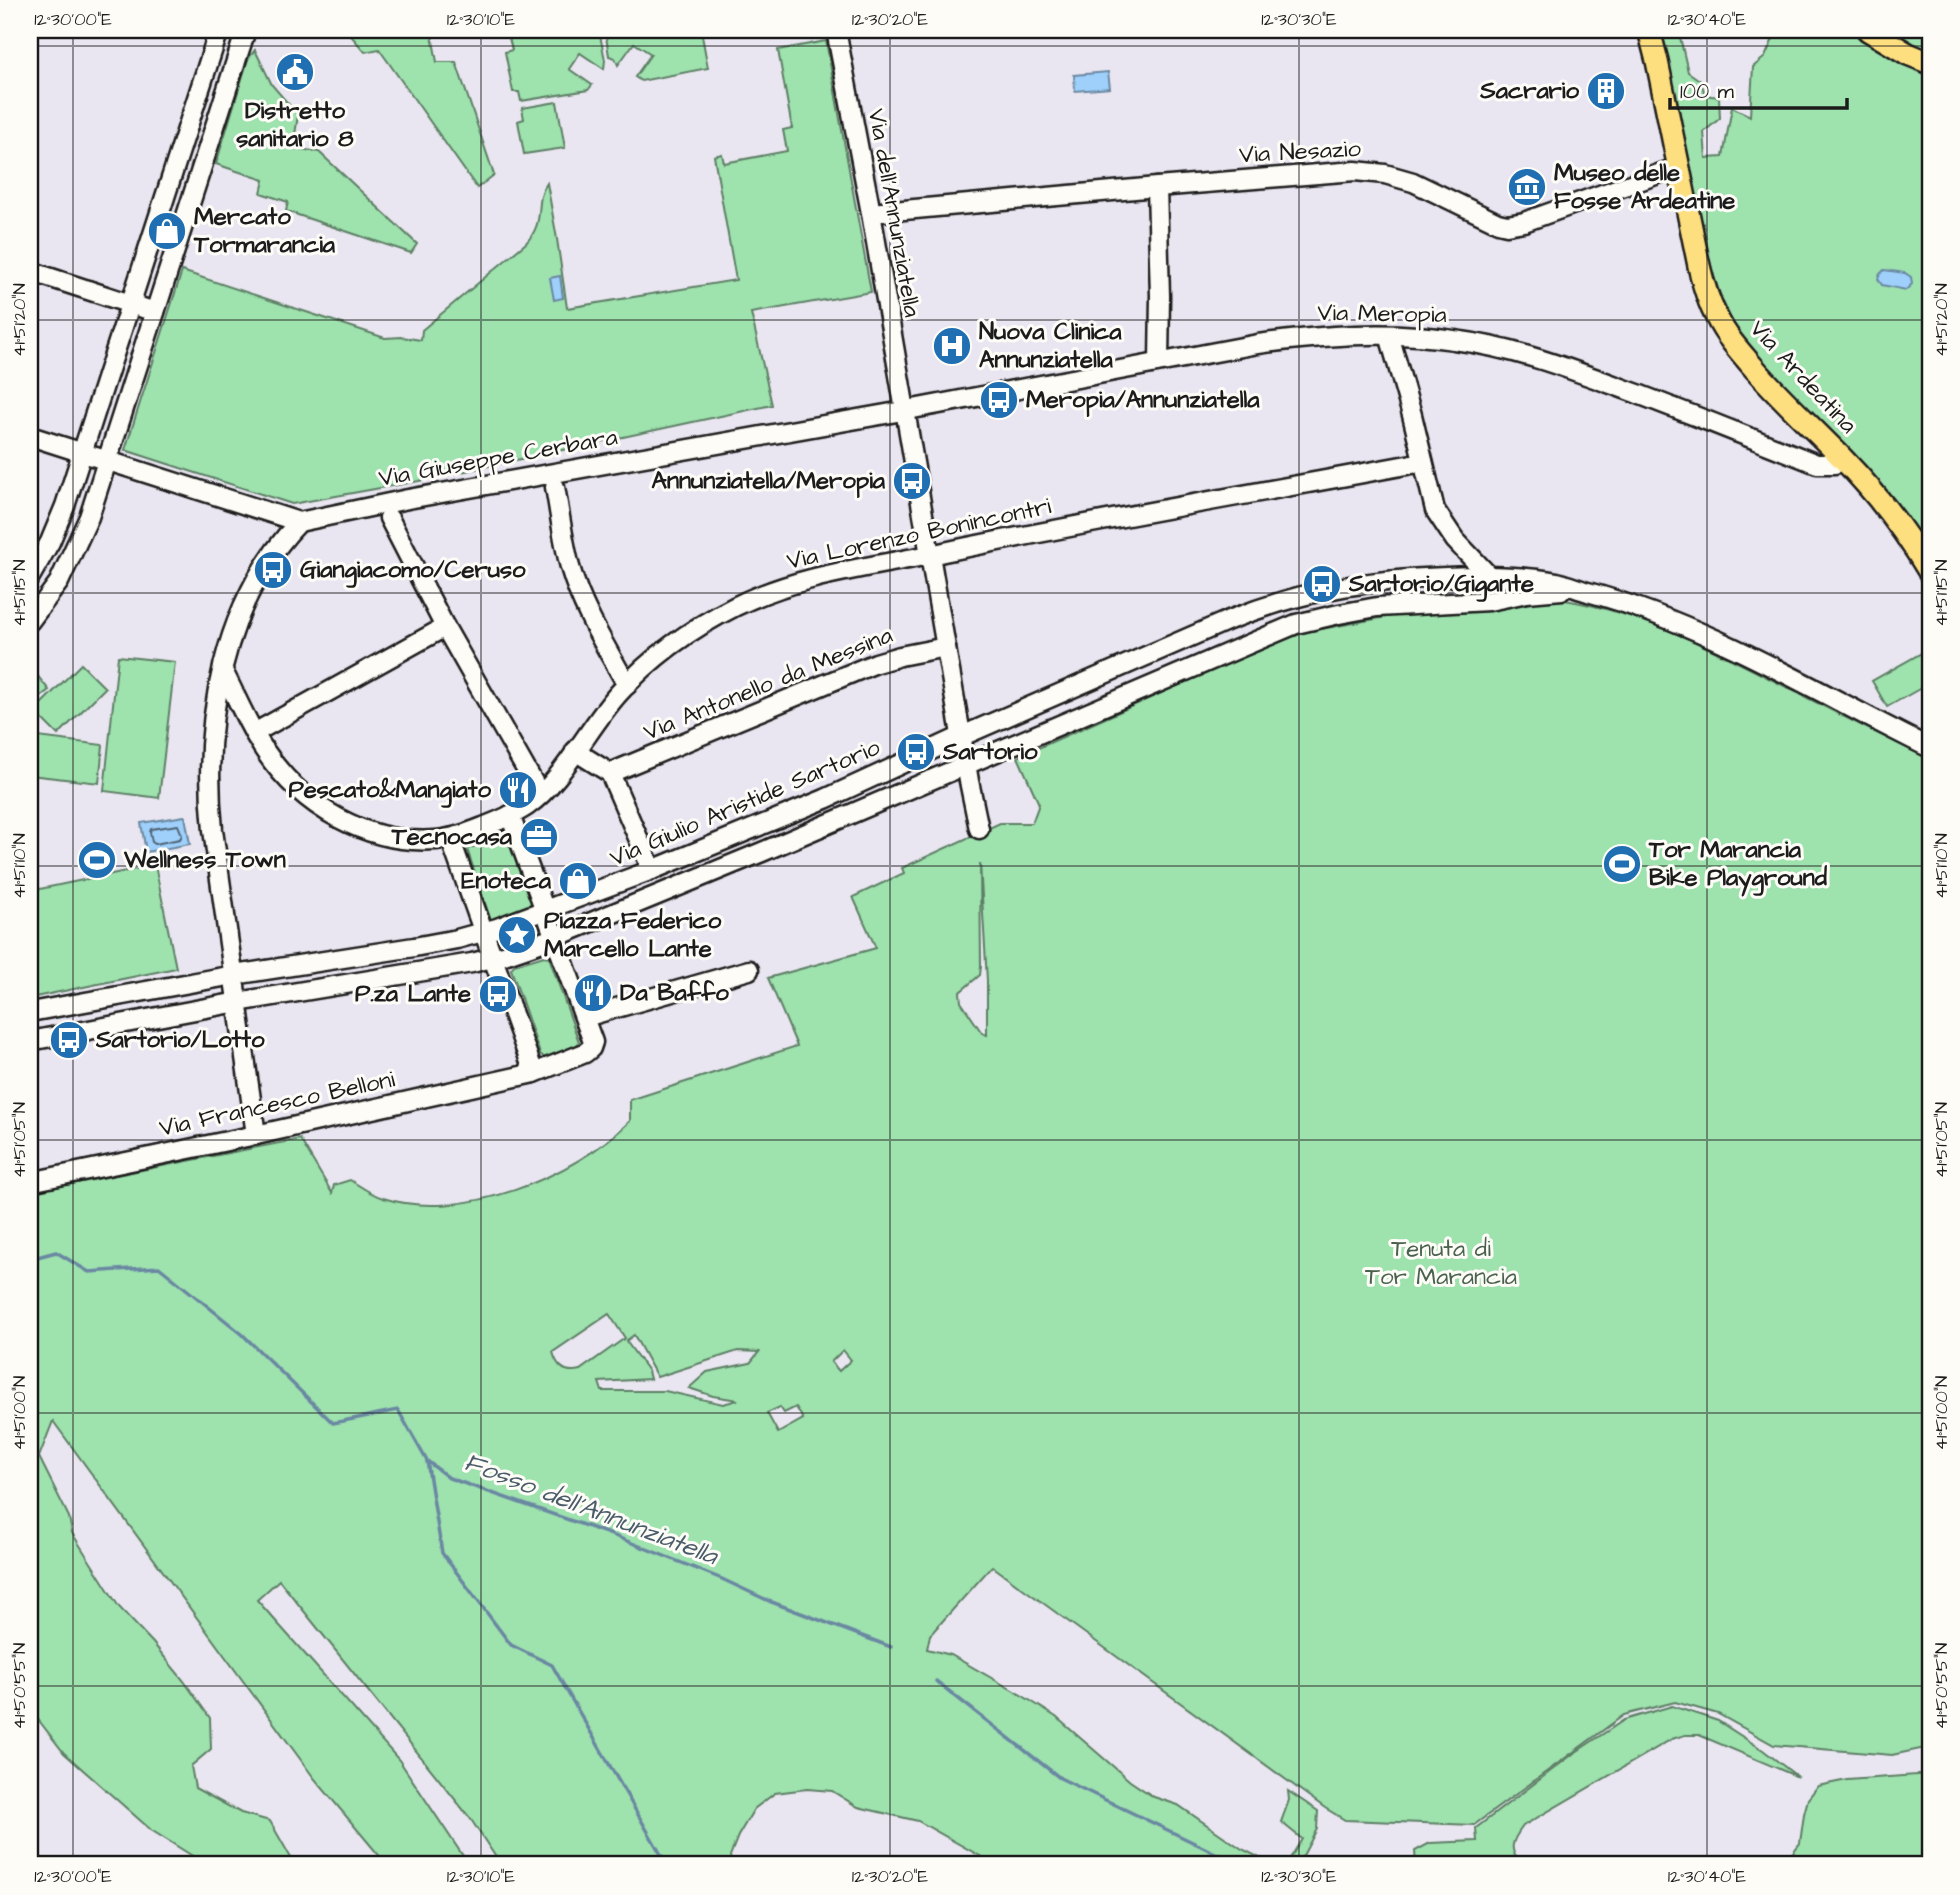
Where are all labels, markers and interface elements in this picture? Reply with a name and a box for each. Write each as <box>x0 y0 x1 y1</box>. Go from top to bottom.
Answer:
text: 12°30'00"E <box>34 7 112 32</box>
text: 12°30'10"E <box>447 7 516 32</box>
text: 12°30'20"E <box>852 7 929 32</box>
text: 12°30'30"E <box>1261 7 1337 32</box>
text: 12°30'40"E <box>1668 7 1747 32</box>
public building icon: Distretto sanitario 8 <box>274 51 316 93</box>
scale bar <box>1670 66 1846 110</box>
building icon: Sacrario <box>1585 70 1627 112</box>
place label: Sacrario <box>1479 74 1579 108</box>
text: 100 m <box>1680 77 1735 106</box>
place label: Distretto sanitario 8 <box>236 94 354 156</box>
street label: Via dell'Annunziatella <box>859 106 929 320</box>
street label: Via Nesazio <box>1238 132 1362 172</box>
place label: Museo delle Fosse Ardeatine <box>1554 156 1735 218</box>
museum icon: Museo delle Fosse Ardeatine <box>1506 166 1548 208</box>
place label: Mercato Tormarancia <box>193 200 336 262</box>
shop icon: Mercato Tormarancia <box>146 210 188 252</box>
text: 41°51'20"N <box>7 283 32 357</box>
text: 41°51'20"N <box>1929 283 1954 357</box>
street label: Via Meropia <box>1317 296 1447 332</box>
street label: Via Ardeatina <box>1741 313 1865 441</box>
place label: Nuova Clinica Annunziatella <box>979 315 1122 377</box>
hospital icon: Nuova Clinica Annunziatella <box>931 325 973 367</box>
bus stop icon: Meropia/Annunziatella <box>978 379 1020 421</box>
place label: Meropia/Annunziatella <box>1026 383 1260 417</box>
street label: Via Giuseppe Cerbara <box>376 420 620 496</box>
bus stop icon: Annunziatella/Meropia <box>891 460 933 502</box>
place label: Annunziatella/Meropia <box>652 464 886 498</box>
street label: Via Lorenzo Bonincontri <box>784 489 1055 579</box>
bus stop icon: Giangiacomo/Ceruso <box>252 549 294 591</box>
place label: Giangiacomo/Ceruso <box>300 553 526 588</box>
text: 41°51'15"N <box>7 559 32 627</box>
text: 41°51'15"N <box>1929 559 1954 627</box>
bus stop icon: Sartorio/Gigante <box>1301 563 1343 605</box>
place label: Sartorio/Gigante <box>1348 567 1534 602</box>
street label: Via Antonello da Messina <box>638 618 898 750</box>
street label: Via Giulio Aristide Sartorio <box>605 730 886 875</box>
bus stop icon: Sartorio <box>895 731 937 773</box>
place label: Sartorio <box>942 735 1038 769</box>
restaurant icon: Pescato&Mangiato <box>497 769 539 811</box>
place label: Pescato&Mangiato <box>289 773 492 808</box>
office icon: Tecnocasa <box>518 816 560 858</box>
place label: Tecnocasa <box>391 820 513 854</box>
text: 41°51'10"N <box>7 833 32 899</box>
place label: Tor Marancia Bike Playground <box>1648 833 1828 897</box>
text: 41°51'10"N <box>1929 833 1954 899</box>
sports icon: Wellness Town <box>76 839 118 881</box>
place label: Wellness Town <box>123 843 286 877</box>
sports icon: Tor Marancia Bike Playground <box>1601 843 1643 885</box>
shop icon: Enoteca <box>557 860 599 902</box>
place label: Enoteca <box>461 864 552 898</box>
place label: Piazza Federico Marcello Lante <box>544 904 722 966</box>
place icon: Piazza Federico Marcello Lante <box>496 914 538 956</box>
restaurant icon: Da Baffo <box>572 972 614 1014</box>
bus stop icon: P.za Lante <box>477 973 519 1015</box>
place label: Da Baffo <box>620 976 729 1010</box>
place label: P.za Lante <box>355 977 471 1011</box>
bus stop icon: Sartorio/Lotto <box>48 1019 90 1061</box>
place label: Sartorio/Lotto <box>95 1023 265 1057</box>
street label: Via Francesco Belloni <box>156 1062 398 1146</box>
text: 41°51'05"N <box>7 1102 32 1178</box>
text: 41°51'05"N <box>1929 1102 1954 1178</box>
park label: Tenuta di Tor Marancia <box>1365 1232 1517 1294</box>
text: 41°51'00"N <box>7 1376 32 1450</box>
text: 41°51'00"N <box>1929 1376 1954 1450</box>
water label: Fosso dell'Annunziatella <box>459 1444 724 1575</box>
text: 41°50'55"N <box>7 1643 32 1729</box>
text: 41°50'55"N <box>1929 1643 1954 1729</box>
text: 12°30'00"E <box>34 1864 112 1889</box>
text: 12°30'10"E <box>447 1864 516 1889</box>
text: 12°30'20"E <box>852 1864 929 1889</box>
text: 12°30'30"E <box>1261 1864 1337 1889</box>
text: 12°30'40"E <box>1668 1864 1747 1889</box>

